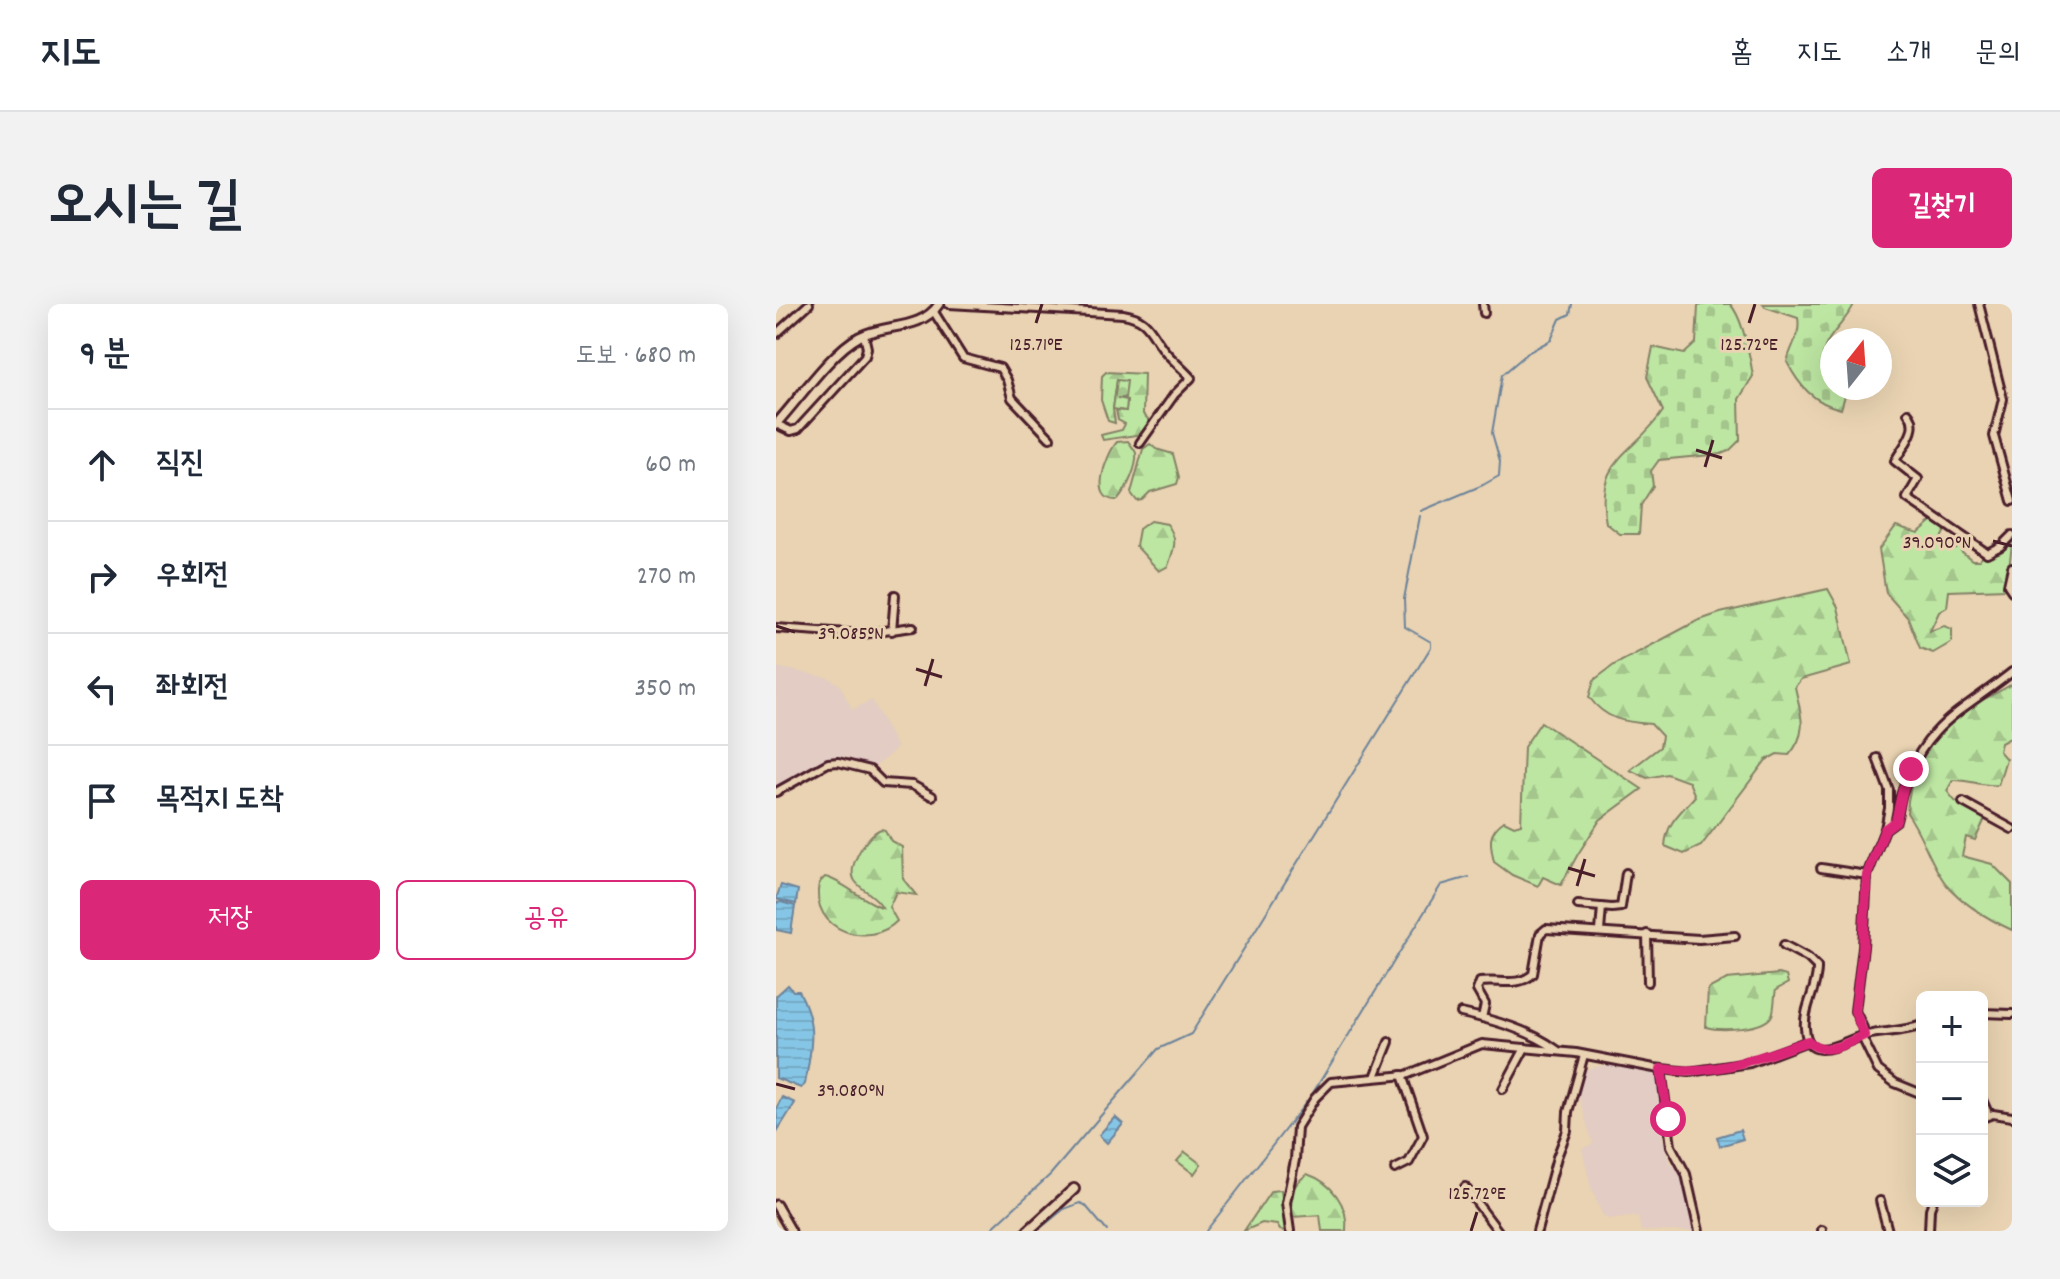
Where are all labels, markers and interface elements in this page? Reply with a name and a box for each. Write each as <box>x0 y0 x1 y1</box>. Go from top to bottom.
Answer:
text: 지도 <box>40 28 101 83</box>
text: 홈 <box>1730 35 1753 75</box>
text: 지도 <box>1797 35 1842 75</box>
text: 소개 <box>1886 35 1931 75</box>
text: 문의 <box>1975 35 2020 75</box>
button: 길찾기 <box>1872 168 2012 248</box>
text: 오시는 길 <box>48 169 241 249</box>
north arrow <box>1820 328 1892 400</box>
text: 9 분 <box>80 332 131 381</box>
text: 125.71°E <box>1009 332 1063 360</box>
text: 125.72°E <box>1720 332 1778 360</box>
text: 도보 · 680 m <box>575 338 696 375</box>
icon: ahead <box>80 443 124 487</box>
text: 직진 <box>156 444 204 487</box>
text: 60 m <box>645 447 696 484</box>
text: 39.090°N <box>1903 530 1971 558</box>
icon: right <box>80 555 124 599</box>
text: 우회전 <box>156 556 228 599</box>
text: 270 m <box>637 559 696 596</box>
text: 39.085°N <box>818 621 884 649</box>
icon: left <box>80 667 124 711</box>
text: 좌회전 <box>156 668 228 711</box>
text: 350 m <box>634 671 696 708</box>
route end <box>1893 751 1929 787</box>
icon: arrive <box>80 779 124 823</box>
text: 목적지 도착 <box>156 780 284 823</box>
button: 저장 <box>80 880 380 960</box>
button: 공유 <box>396 880 696 960</box>
map controls <box>1916 991 1988 1207</box>
button: + <box>1916 991 1988 1063</box>
button: − <box>1916 1063 1988 1135</box>
text: 39.080°N <box>817 1078 885 1106</box>
route start <box>1650 1101 1686 1137</box>
button: layers <box>1916 1135 1988 1207</box>
text: 125.72°E <box>1448 1181 1506 1209</box>

